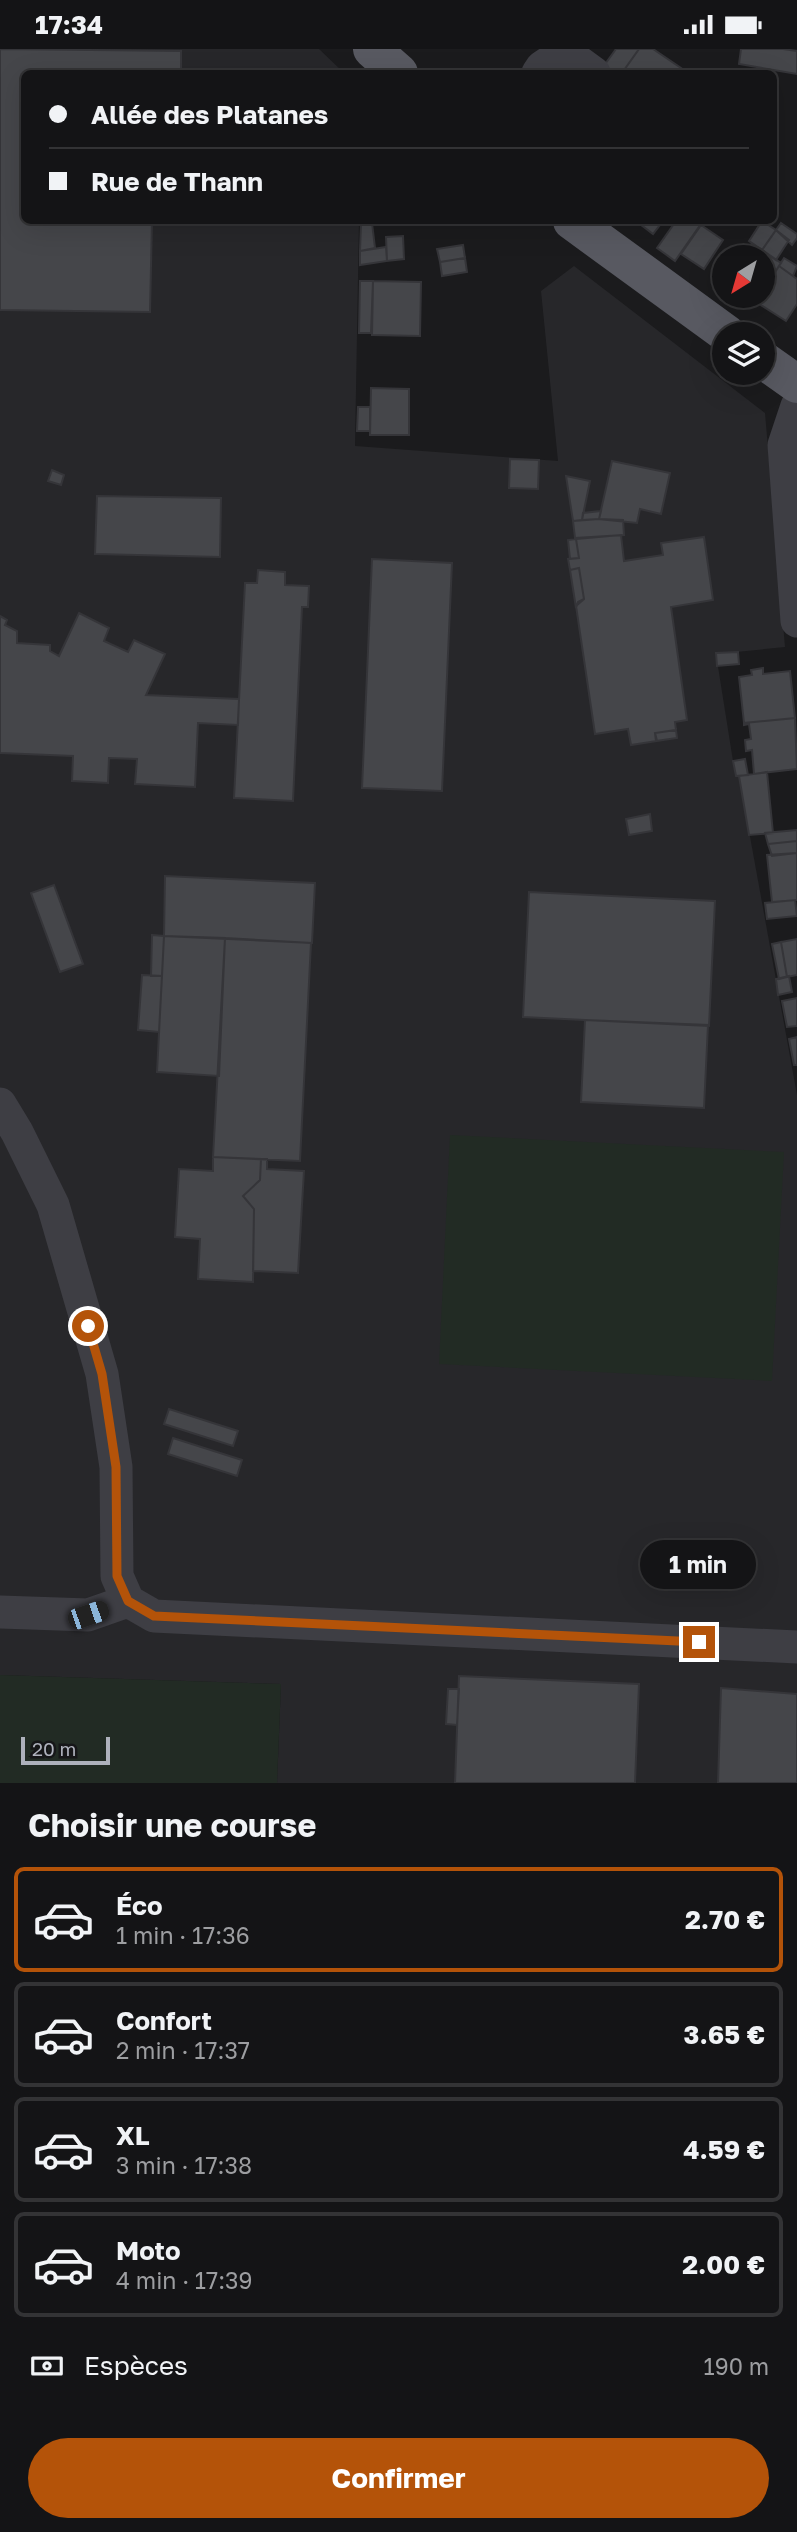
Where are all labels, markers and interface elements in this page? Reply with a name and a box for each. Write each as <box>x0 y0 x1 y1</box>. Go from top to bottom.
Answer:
text: 17:34 <box>35 9 103 40</box>
text: Allée des Platanes <box>91 99 328 130</box>
text: Rue de Thann <box>91 166 263 197</box>
north arrow <box>712 245 775 308</box>
map controls <box>712 245 775 385</box>
button: layers <box>712 322 775 385</box>
route start <box>72 1310 104 1342</box>
callout: 1 min <box>641 1541 757 1589</box>
text: 1 min <box>669 1550 727 1578</box>
car <box>65 1598 112 1632</box>
route end <box>683 1626 715 1658</box>
scale bar <box>21 1734 110 1766</box>
text: 20 m <box>32 1737 76 1760</box>
text: Choisir une course <box>28 1806 316 1844</box>
icon: car <box>32 1888 95 1951</box>
text: Éco <box>116 1890 163 1921</box>
text: 2.70 € <box>685 1904 765 1935</box>
text: 1 min · 17:36 <box>116 1921 250 1949</box>
icon: car <box>32 2003 95 2066</box>
text: Confort <box>116 2005 212 2036</box>
text: 3.65 € <box>684 2019 765 2050</box>
text: 2 min · 17:37 <box>116 2036 250 2064</box>
icon: car <box>32 2118 95 2181</box>
text: XL <box>116 2120 150 2151</box>
text: 4.59 € <box>683 2134 765 2165</box>
text: 3 min · 17:38 <box>116 2151 252 2179</box>
icon: car <box>32 2233 95 2296</box>
text: Moto <box>116 2235 181 2266</box>
text: 2.00 € <box>682 2249 765 2280</box>
text: 4 min · 17:39 <box>116 2266 252 2294</box>
icon: cash <box>28 2347 66 2385</box>
text: Espèces <box>84 2350 188 2381</box>
text: 190 m <box>704 2352 769 2380</box>
button: Confirmer <box>28 2438 769 2518</box>

